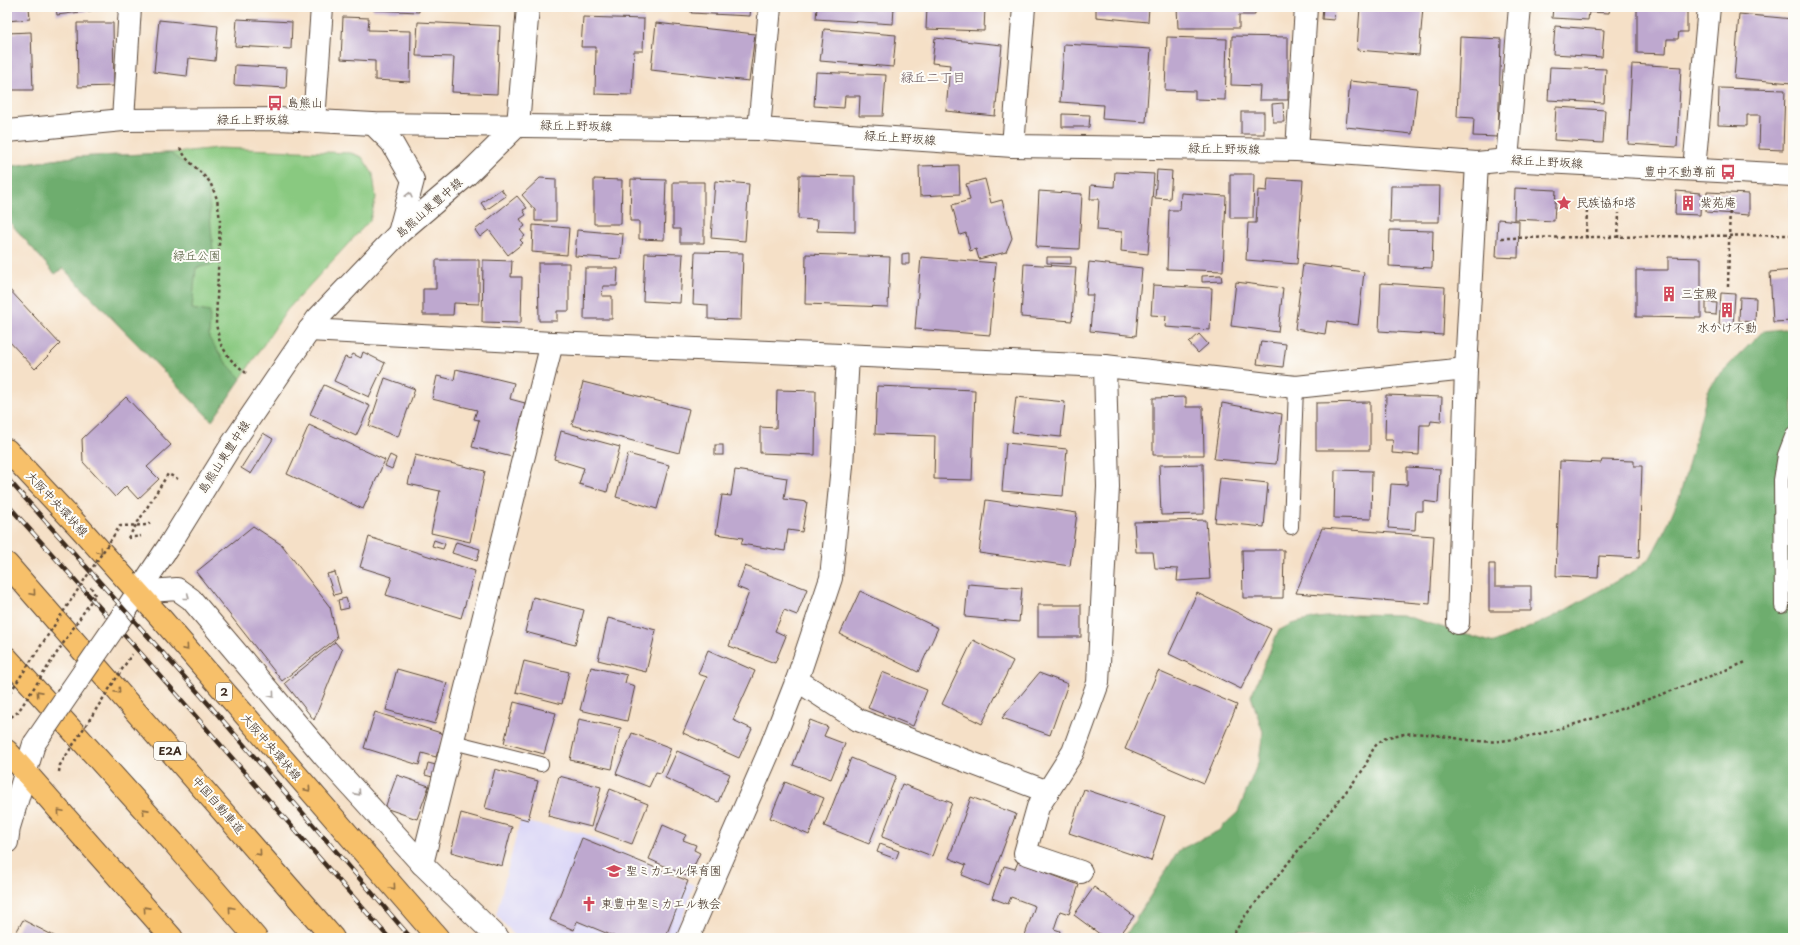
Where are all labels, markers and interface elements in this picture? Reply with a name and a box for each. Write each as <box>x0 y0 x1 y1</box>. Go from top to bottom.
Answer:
district label: 緑丘二丁目 <box>900 67 966 86</box>
place label: 島熊山 <box>287 93 323 111</box>
bus stop icon: 島熊山 <box>266 94 284 112</box>
street label: 緑丘上野坂線 <box>217 110 289 128</box>
street label: 緑丘上野坂線 <box>540 115 612 135</box>
street label: 緑丘上野坂線 <box>864 126 937 148</box>
street label: 緑丘上野坂線 <box>1188 138 1260 158</box>
street label: 緑丘上野坂線 <box>1511 150 1583 172</box>
place label: 豊中不動尊前 <box>1644 162 1716 180</box>
bus stop icon: 豊中不動尊前 <box>1719 163 1737 181</box>
street label: 島熊山東豊中線 <box>391 173 466 242</box>
one-way arrow <box>404 192 413 199</box>
place label: 民族協和塔 <box>1576 193 1636 211</box>
place label: 紫苑庵 <box>1700 193 1736 211</box>
place icon: 民族協和塔 <box>1555 194 1573 212</box>
building icon: 紫苑庵 <box>1679 194 1697 212</box>
park label: 緑丘公園 <box>173 246 221 264</box>
place label: 三宝殿 <box>1681 284 1717 302</box>
building icon: 三宝殿 <box>1660 285 1678 303</box>
building icon: 水かけ不動 <box>1718 301 1736 319</box>
place label: 水かけ不動 <box>1697 318 1757 336</box>
street label: 島熊山東豊中線 <box>193 416 254 497</box>
street label: 大阪中央環状線 <box>22 466 93 540</box>
one-way arrow <box>95 546 102 553</box>
one-way arrow <box>28 589 35 596</box>
one-way arrow <box>183 592 190 599</box>
one-way arrow <box>181 643 189 651</box>
road number: 2 <box>216 683 232 701</box>
one-way arrow <box>114 687 121 694</box>
one-way arrow <box>268 690 275 698</box>
one-way arrow <box>37 691 44 698</box>
street label: 大阪中央環状線 <box>237 709 306 784</box>
road number: E2A <box>154 742 186 760</box>
street label: 中国自動車道 <box>188 771 249 837</box>
one-way arrow <box>303 784 310 792</box>
one-way arrow <box>353 788 361 796</box>
one-way arrow <box>142 808 150 816</box>
one-way arrow <box>57 809 64 816</box>
one-way arrow <box>254 848 261 855</box>
place label: 聖ミカエル保育園 <box>626 861 722 879</box>
school or university icon: 聖ミカエル保育園 <box>605 862 623 880</box>
one-way arrow <box>388 882 395 890</box>
place label: 東豊中聖ミカエル教会 <box>601 894 721 912</box>
church icon: 東豊中聖ミカエル教会 <box>580 895 598 913</box>
one-way arrow <box>143 906 150 914</box>
one-way arrow <box>228 906 235 913</box>

